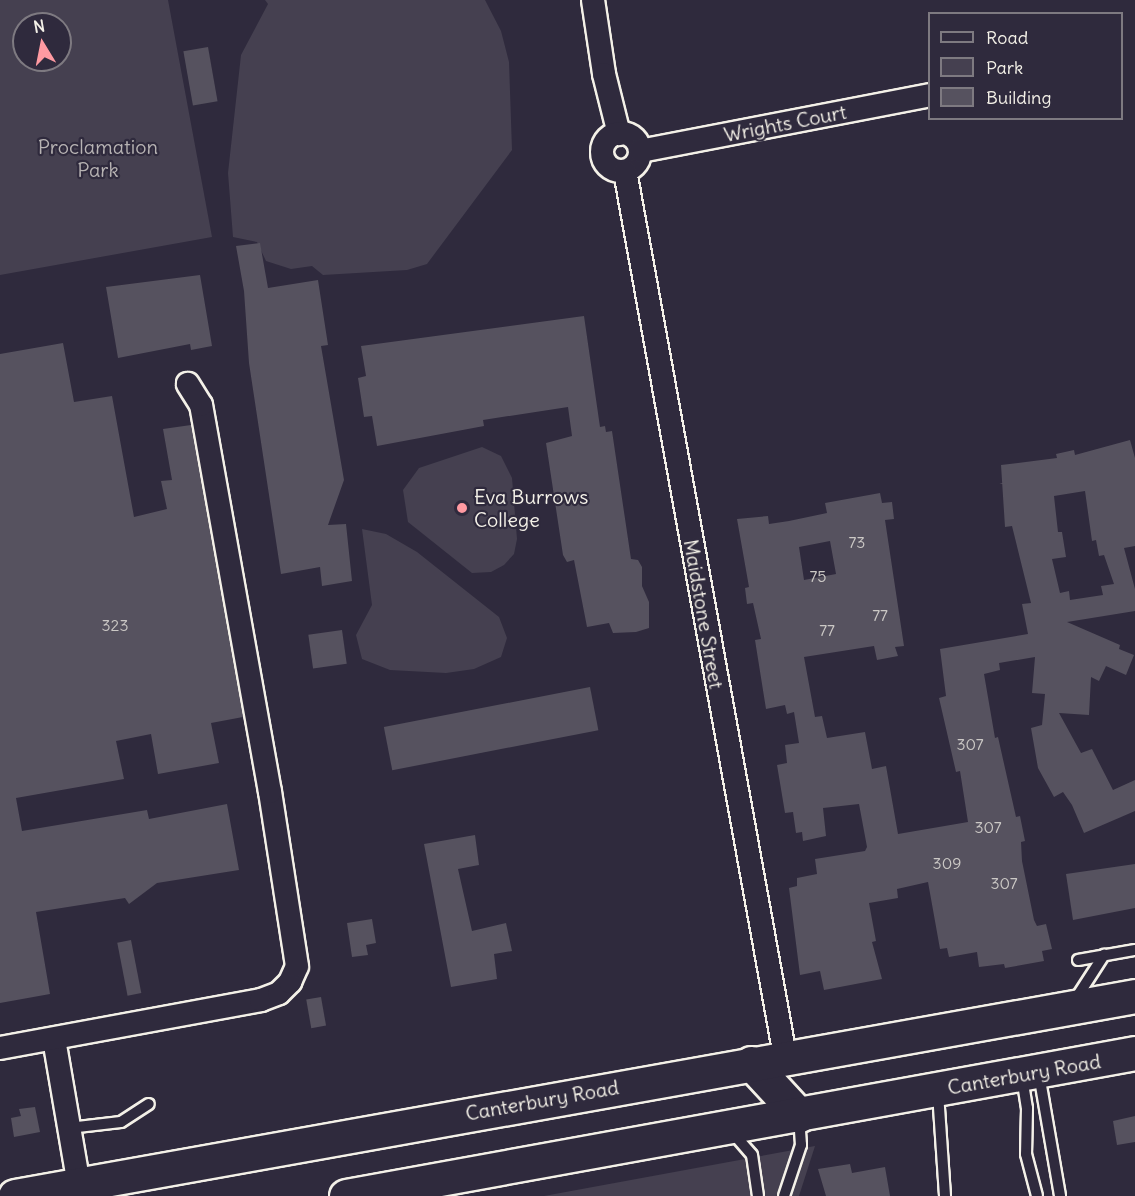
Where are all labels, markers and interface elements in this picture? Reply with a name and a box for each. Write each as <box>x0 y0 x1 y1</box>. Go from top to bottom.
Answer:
north arrow <box>12 12 72 72</box>
legend <box>928 12 1123 120</box>
text: N <box>32 15 46 37</box>
text: Road <box>986 26 1028 49</box>
text: Park <box>986 56 1023 79</box>
text: Building <box>986 86 1051 109</box>
street label: Wrights Court <box>722 99 848 147</box>
park label: Proclamation Park <box>38 135 158 182</box>
place label: Eva Burrows College <box>474 484 588 531</box>
marker: Eva Burrows College <box>455 501 469 515</box>
house number: 73 <box>849 532 865 552</box>
street label: Maidstone Street <box>679 537 729 691</box>
house number: 75 <box>809 566 827 586</box>
house number: 77 <box>872 605 888 625</box>
house number: 323 <box>102 615 128 635</box>
house number: 77 <box>819 620 835 640</box>
house number: 307 <box>956 734 984 754</box>
house number: 307 <box>974 817 1002 837</box>
house number: 309 <box>933 853 961 873</box>
house number: 307 <box>990 873 1018 893</box>
street label: Canterbury Road <box>946 1049 1102 1099</box>
street label: Canterbury Road <box>464 1075 620 1125</box>

